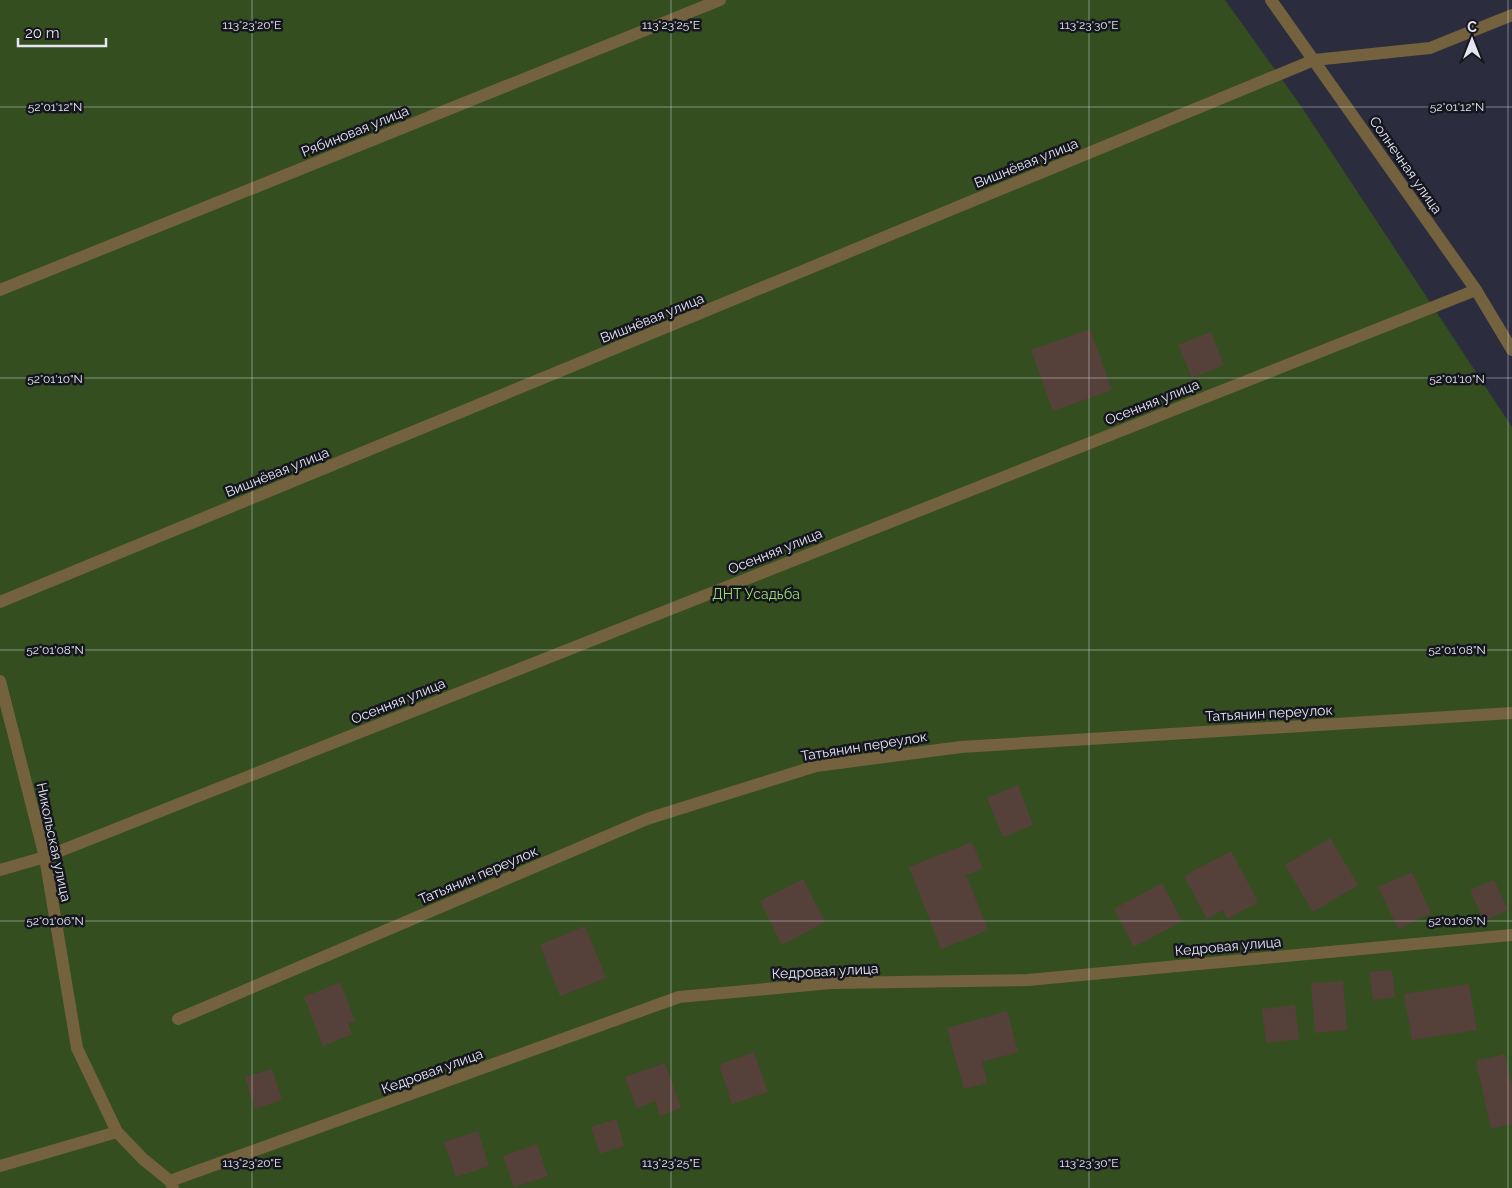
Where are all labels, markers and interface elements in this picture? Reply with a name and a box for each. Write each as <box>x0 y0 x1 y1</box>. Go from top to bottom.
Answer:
scale bar <box>18 15 105 47</box>
north arrow <box>1447 15 1497 65</box>
text: 113°23'20"E <box>223 18 281 32</box>
text: 113°23'25"E <box>642 18 700 32</box>
text: 113°23'30"E <box>1060 18 1118 32</box>
text: С <box>1467 19 1477 35</box>
text: 20 m <box>25 24 60 42</box>
text: 52°01'12"N <box>28 100 82 114</box>
text: 52°01'12"N <box>1430 100 1484 114</box>
street label: Рябиновая улица <box>299 102 411 160</box>
street label: Солнечная улица <box>1366 113 1446 217</box>
street label: Вишнёвая улица <box>972 135 1080 191</box>
street label: Вишнёвая улица <box>598 290 706 346</box>
text: 52°01'10"N <box>27 372 83 386</box>
text: 52°01'10"N <box>1429 372 1485 386</box>
street label: Осенняя улица <box>1103 376 1201 428</box>
street label: Вишнёвая улица <box>223 444 331 500</box>
street label: Осенняя улица <box>726 525 824 577</box>
park label: ДНТ Усадьба <box>712 586 800 602</box>
text: 52°01'08"N <box>26 643 84 657</box>
text: 52°01'08"N <box>1428 643 1486 657</box>
street label: Осенняя улица <box>349 675 447 727</box>
street label: Татьянин переулок <box>1205 702 1333 724</box>
street label: Татьянин переулок <box>800 728 928 764</box>
street label: Никольская улица <box>34 781 74 903</box>
street label: Татьянин переулок <box>416 843 540 907</box>
text: 52°01'06"N <box>26 914 84 928</box>
text: 52°01'06"N <box>1428 914 1486 928</box>
street label: Кедровая улица <box>1174 933 1282 959</box>
street label: Кедровая улица <box>771 960 879 982</box>
street label: Кедровая улица <box>379 1045 485 1097</box>
text: 113°23'20"E <box>223 1156 281 1170</box>
text: 113°23'25"E <box>642 1156 700 1170</box>
text: 113°23'30"E <box>1060 1156 1118 1170</box>

